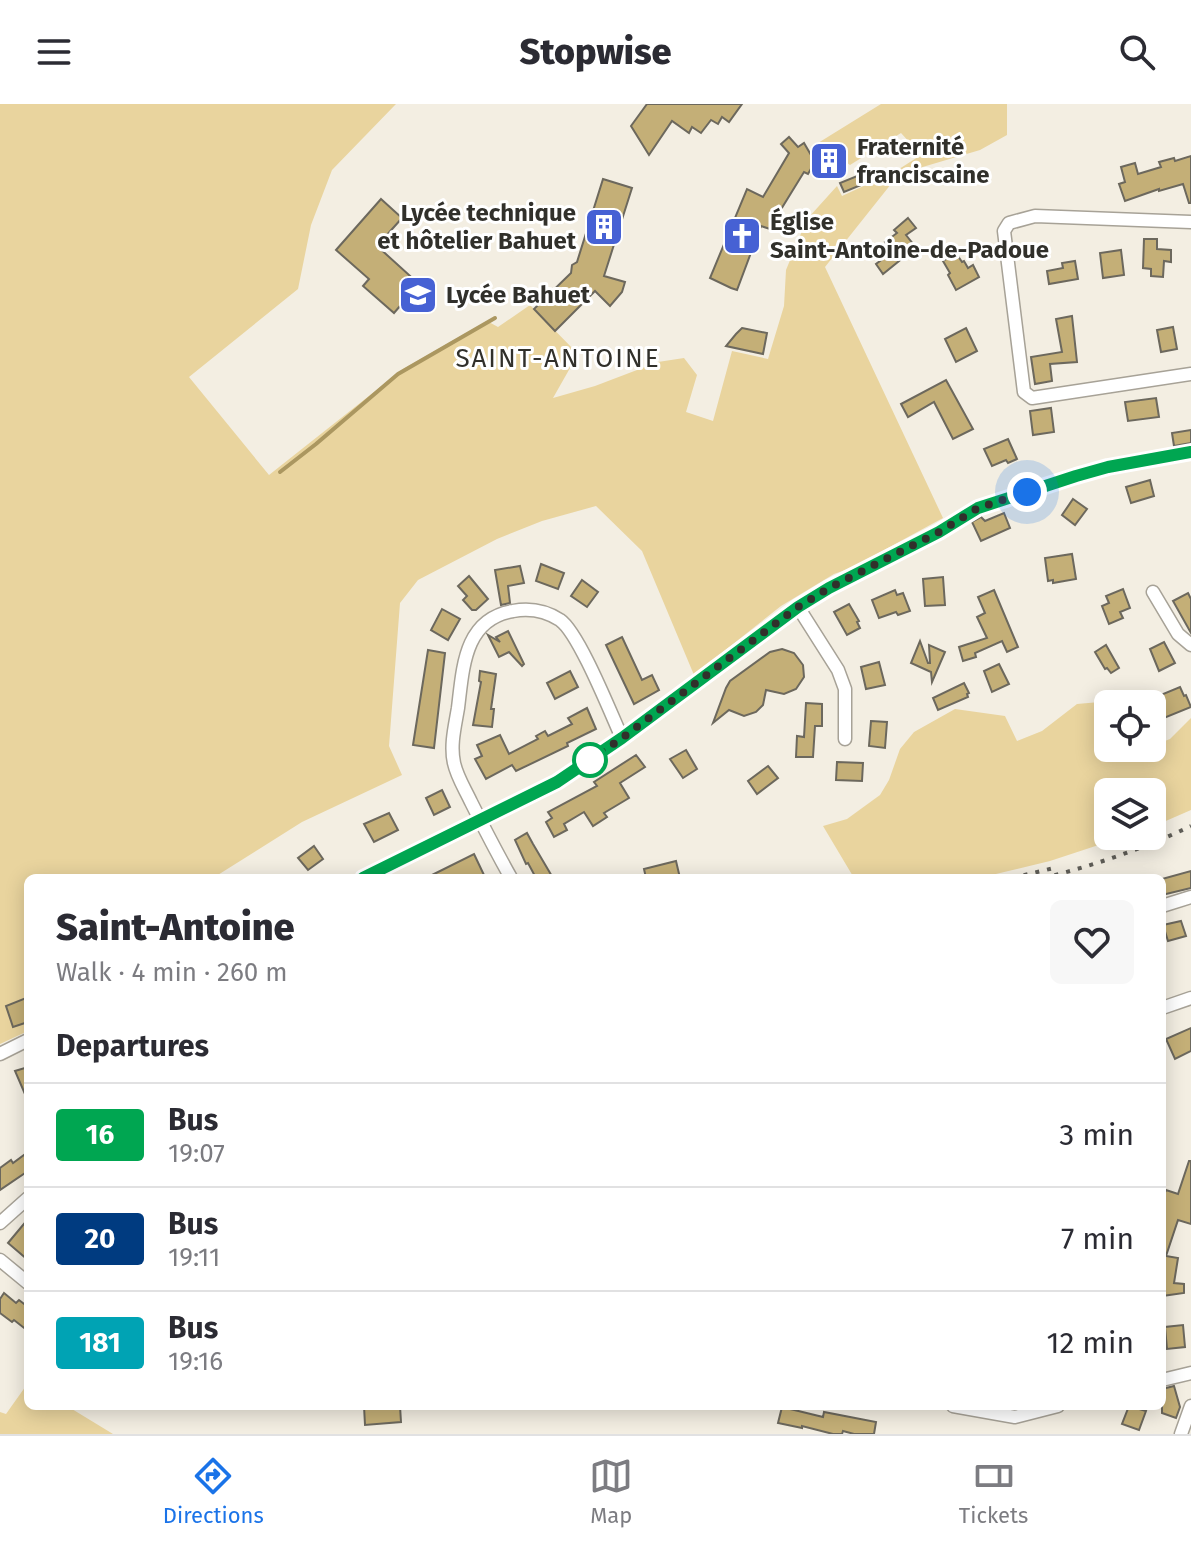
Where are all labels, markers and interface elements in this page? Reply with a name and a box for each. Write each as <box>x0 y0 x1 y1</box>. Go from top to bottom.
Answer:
icon: menu <box>32 30 76 74</box>
text: Stopwise <box>520 30 671 74</box>
icon: search <box>1115 30 1159 74</box>
place label: Fraternité franciscaine <box>857 133 989 189</box>
building icon: Fraternité franciscaine <box>808 140 850 182</box>
place label: Lycée technique et hôtelier Bahuet <box>377 199 577 255</box>
building icon: Lycée technique et hôtelier Bahuet <box>583 206 625 248</box>
place label: Église Saint-Antoine-de-Padoue <box>770 207 1049 264</box>
church icon: Église Saint-Antoine-de-Padoue <box>721 215 763 257</box>
school or university icon: Lycée Bahuet <box>397 274 439 316</box>
place label: Lycée Bahuet <box>446 281 591 309</box>
district label: SAINT-ANTOINE <box>455 343 661 374</box>
your location <box>1007 472 1047 512</box>
map controls <box>1094 690 1166 850</box>
button: locate <box>1094 690 1166 762</box>
unlabelled marker <box>573 743 607 777</box>
button: layers <box>1094 778 1166 850</box>
button: heart <box>1050 900 1134 984</box>
text: Saint-Antoine <box>56 904 295 950</box>
text: Walk · 4 min · 260 m <box>56 957 288 988</box>
text: Departures <box>56 1028 209 1064</box>
text: Bus <box>168 1102 218 1138</box>
text: 3 min <box>1059 1117 1134 1153</box>
text: 16 <box>86 1118 114 1151</box>
text: 19:07 <box>168 1138 225 1169</box>
text: Bus <box>168 1206 218 1242</box>
text: 7 min <box>1061 1221 1134 1257</box>
text: 20 <box>85 1222 115 1255</box>
text: 19:11 <box>168 1242 220 1273</box>
text: Bus <box>168 1310 218 1346</box>
text: 12 min <box>1046 1325 1134 1361</box>
text: 181 <box>79 1326 121 1359</box>
text: 19:16 <box>168 1346 223 1377</box>
tab: Directions <box>163 1454 264 1529</box>
tab: Map <box>589 1454 633 1529</box>
tab: Tickets <box>959 1454 1028 1529</box>

